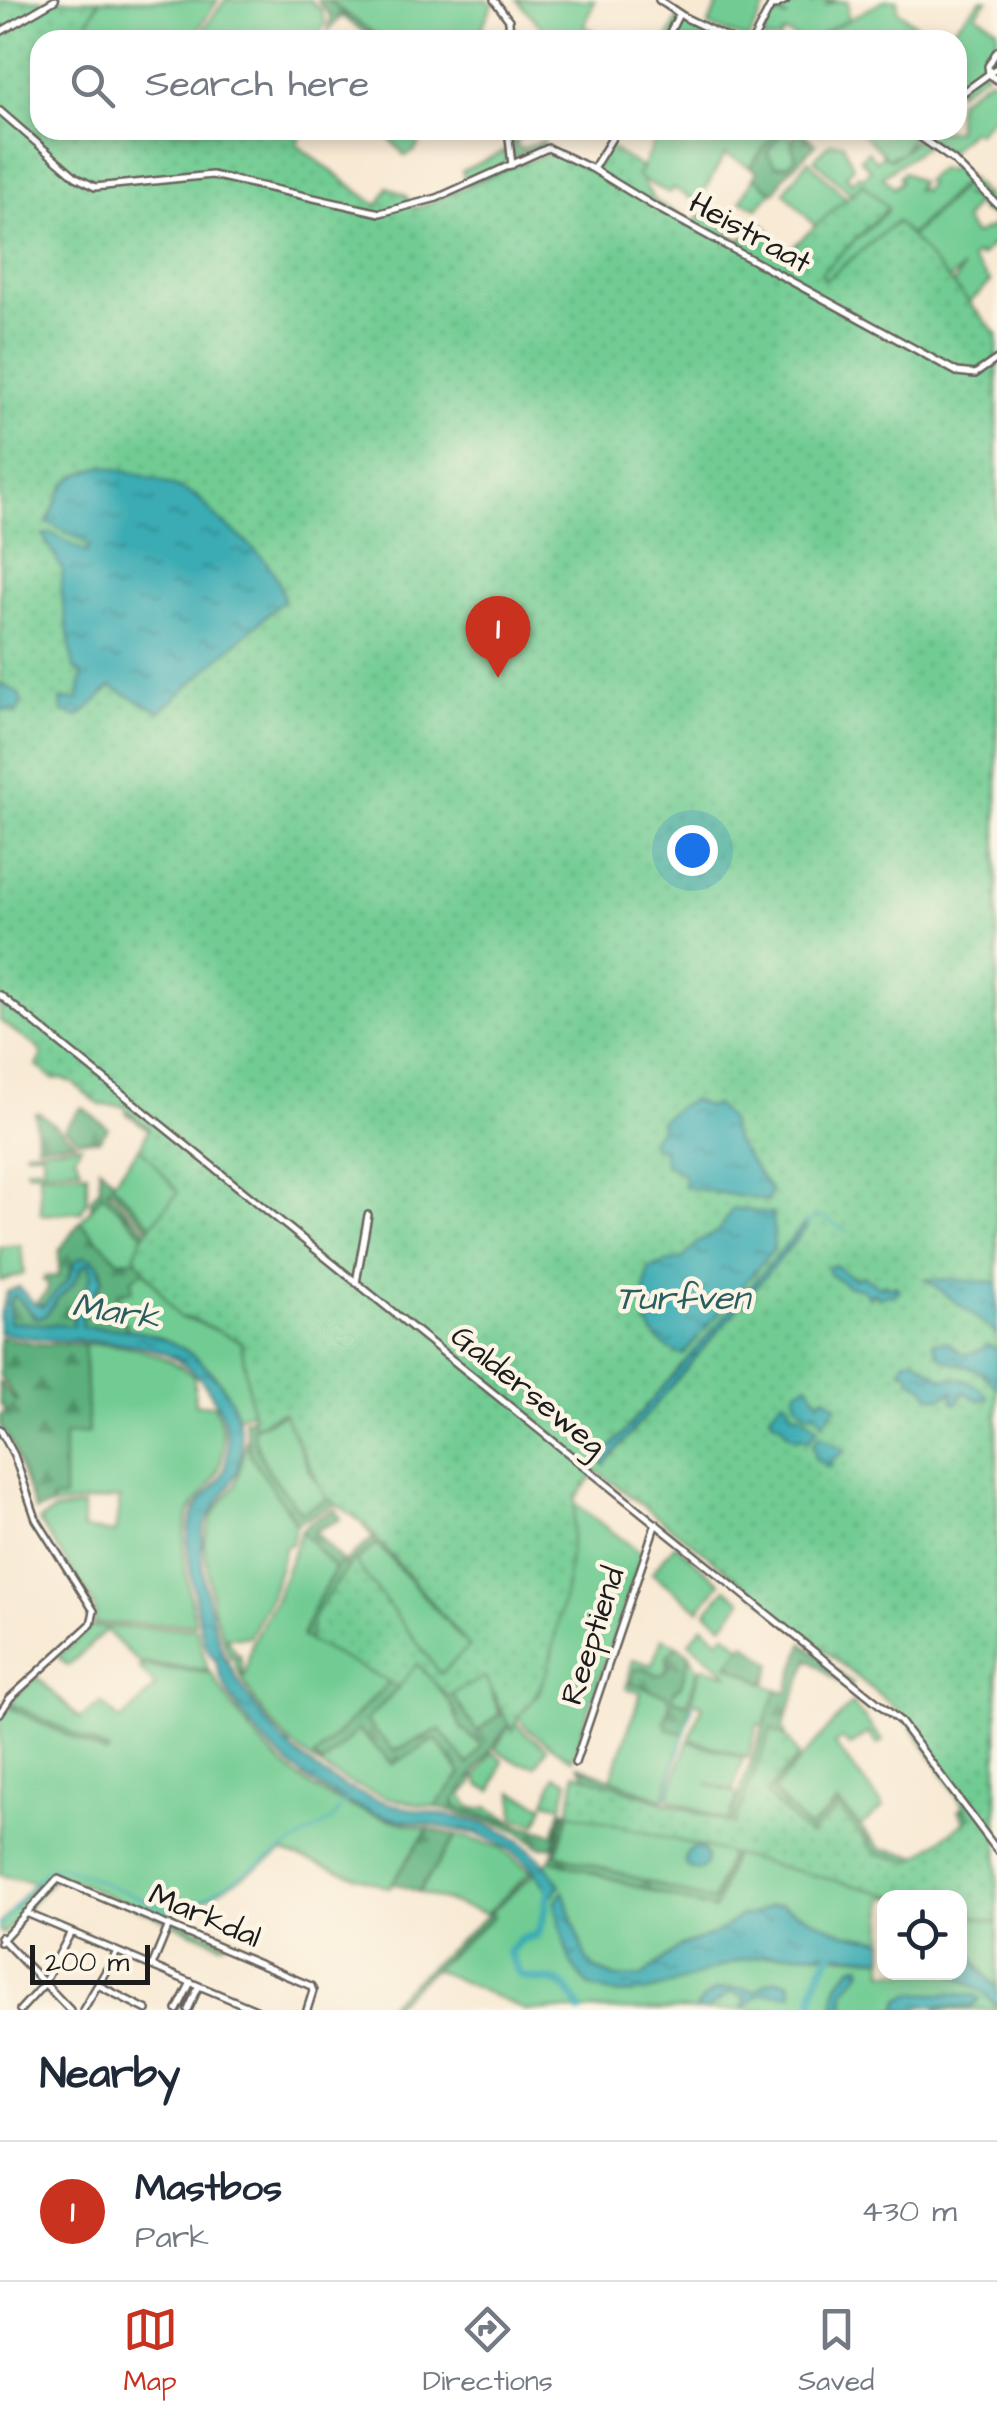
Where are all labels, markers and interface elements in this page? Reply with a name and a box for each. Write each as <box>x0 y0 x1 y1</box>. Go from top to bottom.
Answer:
search box <box>30 30 967 140</box>
icon: search <box>65 58 120 113</box>
text: Search here <box>145 59 369 111</box>
street label: Heistraat <box>681 181 819 285</box>
pin: 1 <box>466 596 530 678</box>
your location <box>667 825 718 876</box>
water label: Turfven <box>616 1274 753 1323</box>
water label: Mark <box>69 1281 165 1343</box>
street label: Galderseweg <box>441 1314 615 1468</box>
street label: Reeptiend <box>550 1561 636 1711</box>
street label: Markdal <box>142 1872 268 1960</box>
map controls <box>877 1890 967 1980</box>
button: locate <box>877 1890 967 1980</box>
scale bar <box>30 1940 150 1984</box>
text: 200 m <box>45 1943 129 1982</box>
text: Nearby <box>40 2046 180 2104</box>
text: Mastbos <box>135 2163 282 2215</box>
text: 1 <box>70 2189 75 2234</box>
text: 430 m <box>861 2189 957 2234</box>
text: Park <box>135 2215 209 2260</box>
tab: Map <box>123 2302 178 2401</box>
tab: Directions <box>423 2302 553 2401</box>
tab: Saved <box>798 2302 874 2401</box>

